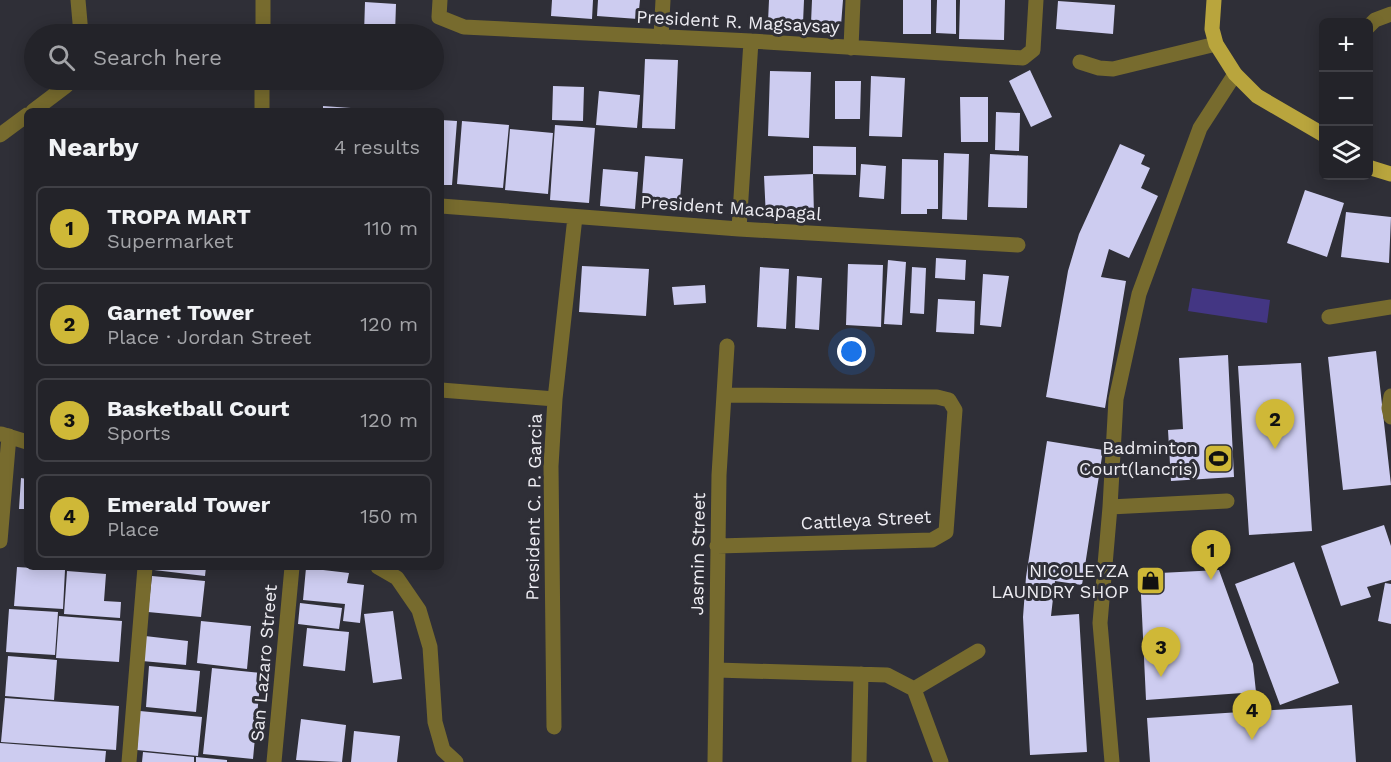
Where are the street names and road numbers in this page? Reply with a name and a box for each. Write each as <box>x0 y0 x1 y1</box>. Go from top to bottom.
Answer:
street label: President R. Magsaysay <box>636 6 841 37</box>
street label: President Macapagal <box>640 191 823 224</box>
street label: President C. P. Garcia <box>521 413 546 601</box>
street label: Jasmin Street <box>686 492 709 616</box>
street label: Cattleya Street <box>800 506 932 533</box>
street label: San Lazaro Street <box>246 583 281 742</box>

